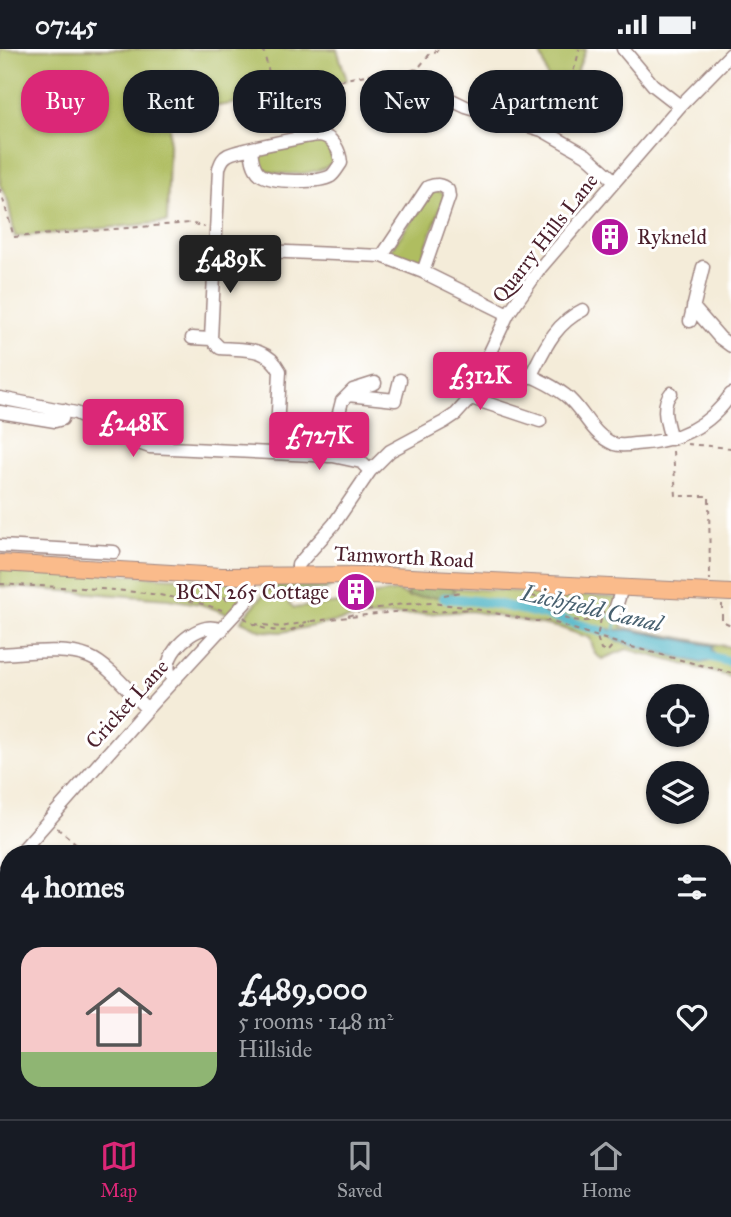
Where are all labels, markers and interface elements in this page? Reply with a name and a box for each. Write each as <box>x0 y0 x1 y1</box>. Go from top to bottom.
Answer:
text: 07:45 <box>35 9 97 41</box>
chip: Buy <box>21 70 109 133</box>
chip: Rent <box>123 70 219 133</box>
chip: Filters <box>233 70 346 133</box>
chip: New <box>360 70 454 133</box>
chip: Apartment <box>468 70 623 133</box>
street label: Quarry Hills Lane <box>486 168 604 308</box>
building icon: Rykneld <box>589 216 631 258</box>
place label: Rykneld <box>637 224 707 250</box>
pin: £489K <box>181 236 279 295</box>
text: £489K <box>195 244 265 272</box>
pin: £312K <box>431 353 529 412</box>
text: £312K <box>449 361 511 389</box>
pin: £248K <box>84 399 182 459</box>
text: £248K <box>99 408 167 436</box>
pin: £727K <box>270 413 368 472</box>
text: £727K <box>285 421 353 449</box>
street label: Tamworth Road <box>333 540 475 574</box>
building icon: BCN 265 Cottage <box>335 571 377 613</box>
water label: Lichfield Canal <box>518 578 667 638</box>
place label: BCN 265 Cottage <box>176 579 329 605</box>
street label: Cricket Lane <box>80 654 174 754</box>
map controls <box>646 684 709 824</box>
button: locate <box>646 684 709 747</box>
button: layers <box>646 761 709 824</box>
icon: filters <box>673 868 711 906</box>
text: 4 homes <box>21 869 125 905</box>
text: £489,000 <box>238 971 368 1007</box>
icon: home <box>77 975 161 1059</box>
icon: heart <box>673 998 711 1036</box>
text: 5 rooms · 148 m² <box>238 1007 393 1035</box>
text: Hillside <box>238 1035 312 1063</box>
tab: Map <box>100 1137 138 1202</box>
tab: Saved <box>337 1137 382 1202</box>
tab: Home <box>582 1137 631 1202</box>

